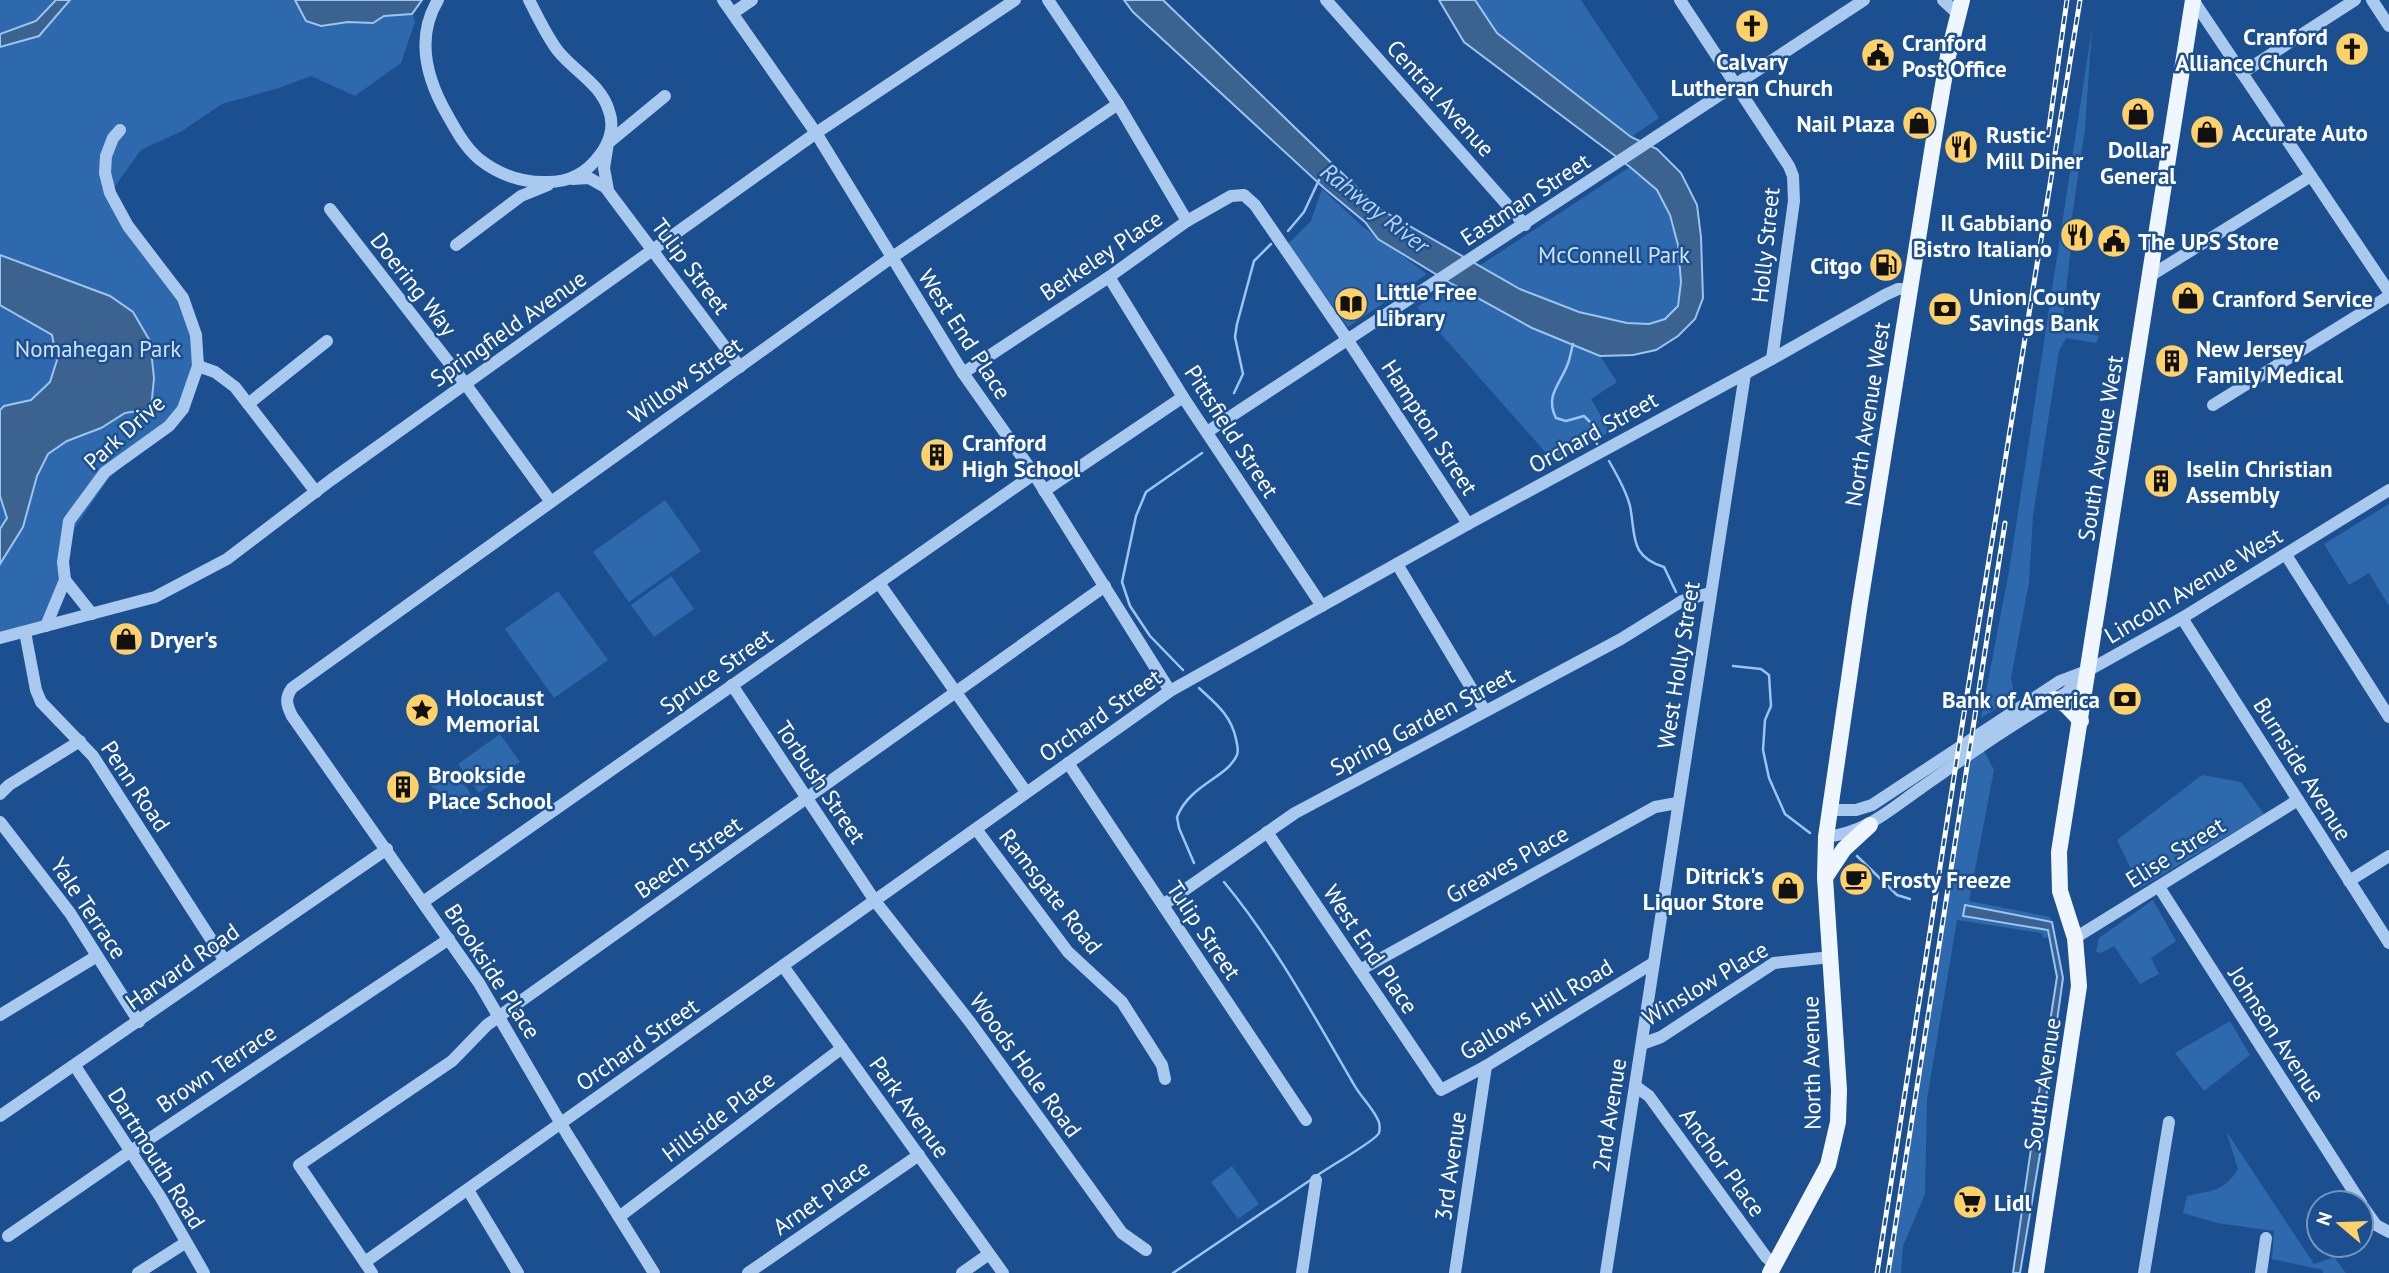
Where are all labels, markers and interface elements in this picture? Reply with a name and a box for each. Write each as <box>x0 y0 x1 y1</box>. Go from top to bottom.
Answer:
church icon: Calvary Lutheran Church <box>1733 7 1771 45</box>
place label: Cranford Alliance Church <box>2175 22 2328 77</box>
place label: Cranford Post Office <box>1902 28 2007 83</box>
church icon: Cranford Alliance Church <box>2333 30 2371 68</box>
street label: Central Avenue <box>1381 33 1501 163</box>
public building icon: Cranford Post Office <box>1859 36 1897 74</box>
place label: Calvary Lutheran Church <box>1671 47 1833 102</box>
shop icon: Dollar General <box>2119 95 2157 133</box>
shop icon: Nail Plaza <box>1900 104 1938 142</box>
place label: Nail Plaza <box>1796 109 1895 138</box>
shop icon: Accurate Auto <box>2188 113 2226 151</box>
place label: Accurate Auto <box>2232 118 2368 147</box>
place label: Rustic Mill Diner <box>1986 120 2084 175</box>
restaurant icon: Rustic Mill Diner <box>1942 128 1980 166</box>
place label: Dollar General <box>2100 135 2176 190</box>
street label: Eastman Street <box>1455 146 1595 252</box>
water label: Rahway River <box>1314 156 1437 262</box>
street label: Holly Street <box>1745 186 1786 304</box>
street label: Berkeley Place <box>1034 203 1168 307</box>
place label: Il Gabbiano Bistro Italiano <box>1913 208 2052 263</box>
street label: Tulip Street <box>645 212 737 320</box>
restaurant icon: Il Gabbiano Bistro Italiano <box>2058 216 2096 254</box>
public building icon: The UPS Store <box>2095 222 2133 260</box>
street label: Doering Way <box>364 226 464 342</box>
place label: The UPS Store <box>2138 227 2279 256</box>
park label: McConnell Park <box>1538 240 1690 269</box>
fuel station icon: Citgo <box>1867 246 1905 284</box>
place label: Citgo <box>1810 251 1862 280</box>
street label: Springfield Avenue <box>424 263 592 393</box>
street label: West End Place <box>912 263 1018 405</box>
place label: Little Free Library <box>1376 277 1477 332</box>
shop icon: Cranford Service <box>2169 279 2207 317</box>
place label: Union County Savings Bank <box>1969 282 2101 337</box>
place label: Cranford Service <box>2212 284 2373 313</box>
library icon: Little Free Library <box>1332 285 1370 323</box>
bank icon: Union County Savings Bank <box>1926 290 1964 328</box>
street label: North Avenue West <box>1838 319 1896 509</box>
street label: Willow Street <box>623 330 748 430</box>
park label: Nomahegan Park <box>15 334 181 363</box>
place label: New Jersey Family Medical <box>2196 334 2344 389</box>
building icon: New Jersey Family Medical <box>2153 342 2191 380</box>
street label: South Avenue West <box>2071 353 2129 543</box>
street label: Hampton Street <box>1376 354 1485 500</box>
street label: Pittsfield Street <box>1178 359 1286 503</box>
street label: Orchard Street <box>1523 385 1663 479</box>
street label: Park Drive <box>77 388 171 476</box>
place label: Cranford High School <box>962 428 1080 483</box>
building icon: Cranford High School <box>918 436 956 474</box>
place label: Iselin Christian Assembly <box>2186 454 2332 509</box>
building icon: Iselin Christian Assembly <box>2142 462 2180 500</box>
street label: Lincoln Avenue West <box>2099 520 2287 650</box>
street label: West Holly Street <box>1650 579 1706 751</box>
shop icon: Dryer's <box>107 620 145 658</box>
street label: Spruce Street <box>654 621 778 721</box>
place label: Dryer's <box>150 625 218 654</box>
street label: Spring Garden Street <box>1325 660 1519 782</box>
street label: Orchard Street <box>1033 662 1167 768</box>
bank icon: Bank of America <box>2106 680 2144 718</box>
place label: Holocaust Memorial <box>446 683 544 738</box>
place label: Bank of America <box>1942 685 2100 714</box>
place icon: Holocaust Memorial <box>403 691 441 729</box>
street label: Burnside Avenue <box>2247 692 2359 846</box>
street label: Torbush Street <box>769 715 873 849</box>
street label: Penn Road <box>95 735 177 837</box>
place label: Brookside Place School <box>428 760 553 815</box>
building icon: Brookside Place School <box>384 768 422 806</box>
street label: Beech Street <box>629 809 747 904</box>
street label: Elise Street <box>2120 810 2230 894</box>
street label: Greaves Place <box>1441 818 1573 910</box>
street label: Ramsgate Road <box>993 823 1109 959</box>
street label: Yale Terrace <box>44 852 134 964</box>
cafe icon: Frosty Freeze <box>1837 860 1875 898</box>
place label: Ditrick's Liquor Store <box>1643 861 1764 916</box>
place label: Frosty Freeze <box>1881 865 2011 894</box>
shop icon: Ditrick's Liquor Store <box>1769 869 1807 907</box>
street label: Tulip Street <box>1160 875 1248 985</box>
street label: West End Place <box>1317 879 1425 1019</box>
street label: Brookside Place <box>438 898 548 1044</box>
street label: Harvard Road <box>120 916 244 1016</box>
street label: Winslow Place <box>1637 934 1773 1032</box>
street label: Gallows Hill Road <box>1454 952 1618 1066</box>
street label: Johnson Avenue <box>2222 960 2332 1107</box>
street label: Woods Hole Road <box>964 987 1088 1143</box>
street label: Orchard Street <box>570 991 704 1097</box>
street label: North Avenue <box>1795 996 1827 1130</box>
street label: South Avenue <box>2017 1015 2067 1153</box>
street label: Brown Terrace <box>151 1017 281 1119</box>
street label: Park Avenue <box>863 1050 957 1164</box>
street label: 2nd Avenue <box>1586 1056 1632 1174</box>
street label: Hillside Place <box>656 1064 780 1168</box>
street label: Dartmouth Road <box>102 1082 212 1234</box>
street label: Anchor Place <box>1674 1102 1772 1222</box>
street label: 3rd Avenue <box>1428 1110 1472 1222</box>
street label: Arnet Place <box>767 1153 875 1241</box>
supermarket icon: Lidl <box>1951 1183 1989 1221</box>
place label: Lidl <box>1994 1188 2031 1217</box>
north arrow <box>2305 1189 2375 1259</box>
text: N <box>2311 1209 2337 1228</box>

